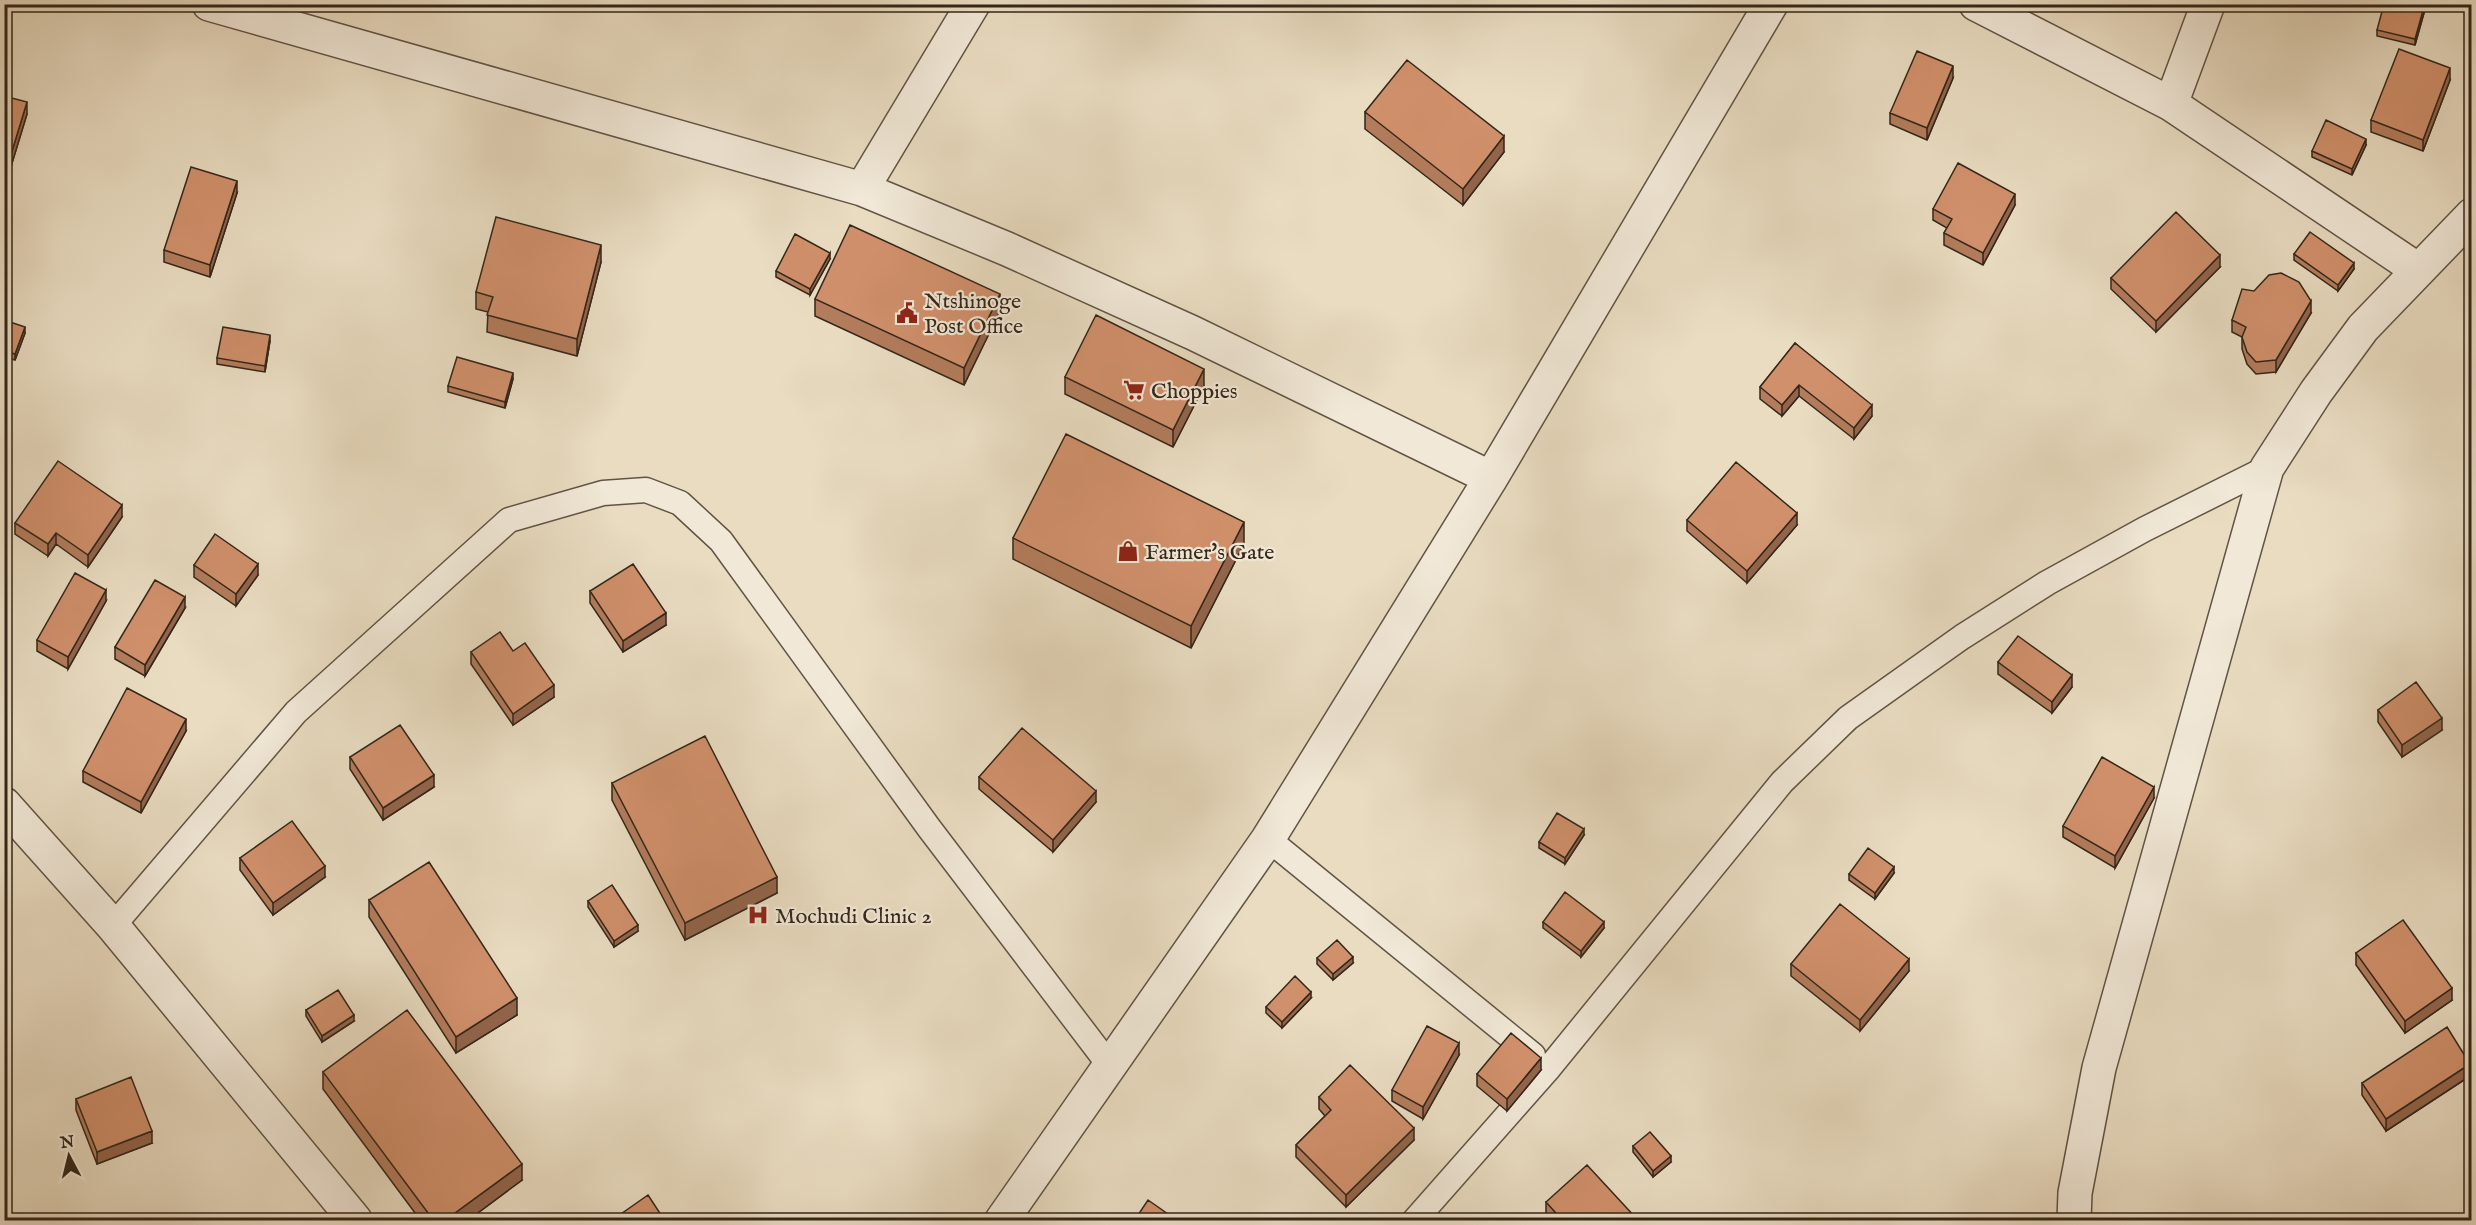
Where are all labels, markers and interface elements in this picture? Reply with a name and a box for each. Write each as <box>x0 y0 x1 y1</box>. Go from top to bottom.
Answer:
place label: Ntshinoge Post Office <box>924 288 1023 341</box>
public building icon: Ntshinoge Post Office <box>895 301 919 325</box>
supermarket icon: Choppies <box>1122 378 1146 402</box>
place label: Choppies <box>1151 378 1238 406</box>
shop icon: Farmer's Gate <box>1116 539 1140 563</box>
place label: Farmer's Gate <box>1145 539 1274 567</box>
hospital icon: Mochudi Clinic 2 <box>746 903 770 927</box>
place label: Mochudi Clinic 2 <box>775 903 932 931</box>
north arrow <box>39 1126 99 1186</box>
text: N <box>58 1132 76 1154</box>

